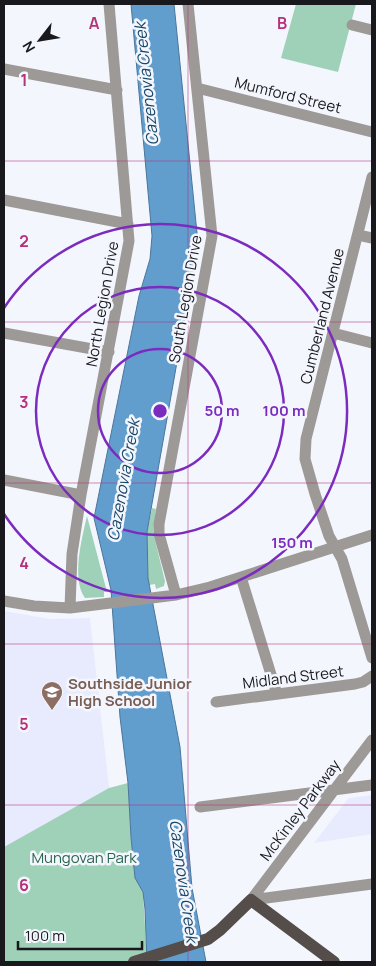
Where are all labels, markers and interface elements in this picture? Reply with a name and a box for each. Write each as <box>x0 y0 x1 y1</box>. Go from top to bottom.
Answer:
text: A <box>89 12 100 34</box>
text: B <box>277 12 287 34</box>
north arrow <box>15 15 65 65</box>
water label: Cazenovia Creek <box>128 19 163 147</box>
text: N <box>18 38 39 56</box>
text: 1 <box>20 69 28 91</box>
street label: Mumford Street <box>232 72 344 118</box>
text: 2 <box>19 230 29 252</box>
street label: South Legion Drive <box>163 233 207 365</box>
street label: North Legion Drive <box>81 239 123 368</box>
street label: Cumberland Avenue <box>295 246 349 386</box>
text: 3 <box>19 391 29 413</box>
text: 50 m <box>204 400 240 421</box>
text: 100 m <box>263 400 305 421</box>
centre of rings <box>151 402 169 420</box>
water label: Cazenovia Creek <box>101 415 145 543</box>
text: 150 m <box>271 532 313 553</box>
text: 4 <box>19 552 29 574</box>
street label: Midland Street <box>241 660 345 694</box>
place label: Southside Junior High School <box>68 673 192 711</box>
school or university icon: Southside Junior High School <box>40 680 64 711</box>
text: 5 <box>19 713 29 735</box>
street label: McKinley Parkway <box>255 755 345 865</box>
water label: Cazenovia Creek <box>165 818 204 946</box>
park label: Mungovan Park <box>31 847 137 868</box>
text: 6 <box>19 874 29 896</box>
scale bar <box>18 918 141 950</box>
text: 100 m <box>25 925 65 946</box>

